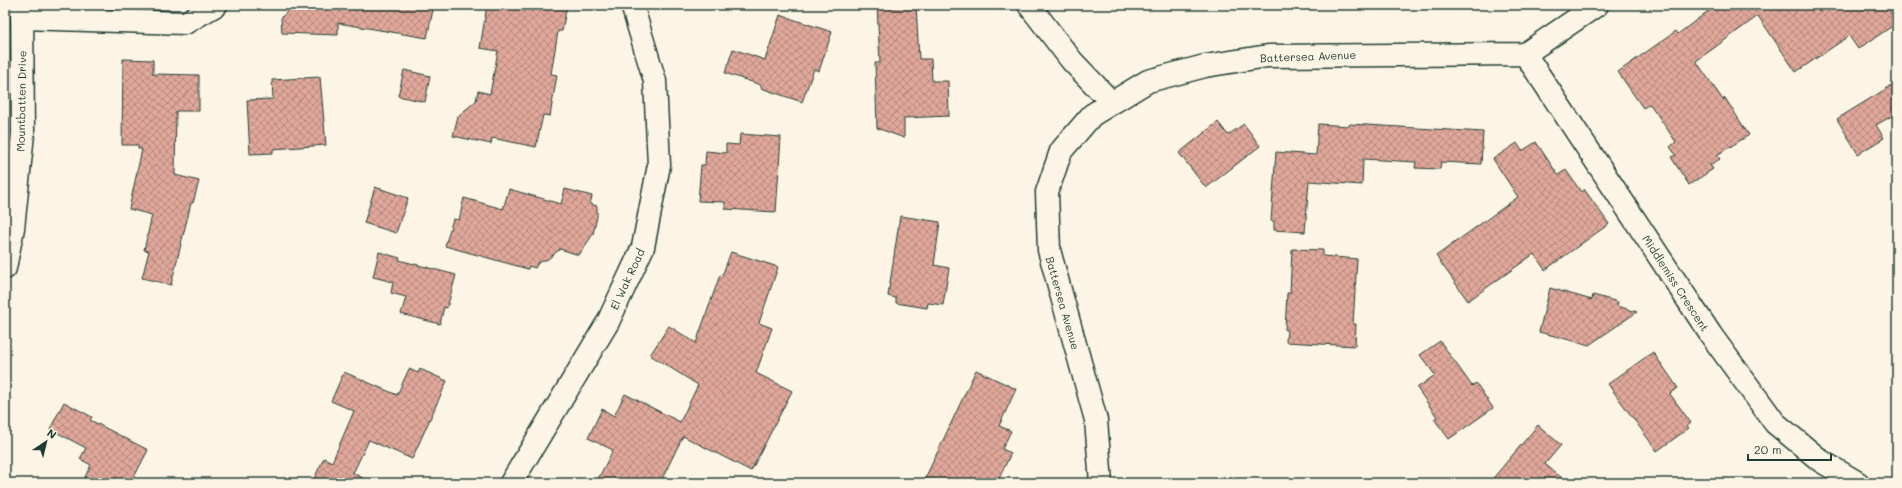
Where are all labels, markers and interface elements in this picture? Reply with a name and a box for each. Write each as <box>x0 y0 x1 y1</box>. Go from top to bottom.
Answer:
street label: Battersea Avenue <box>1260 47 1357 65</box>
street label: Mountbatten Drive <box>13 50 29 152</box>
street label: Middlemiss Crescent <box>1639 232 1713 334</box>
street label: El Wak Road <box>606 246 648 312</box>
street label: Battersea Avenue <box>1043 255 1084 352</box>
north arrow <box>26 422 66 462</box>
text: N <box>44 425 60 442</box>
scale bar <box>1748 436 1831 462</box>
text: 20 m <box>1754 441 1782 457</box>

